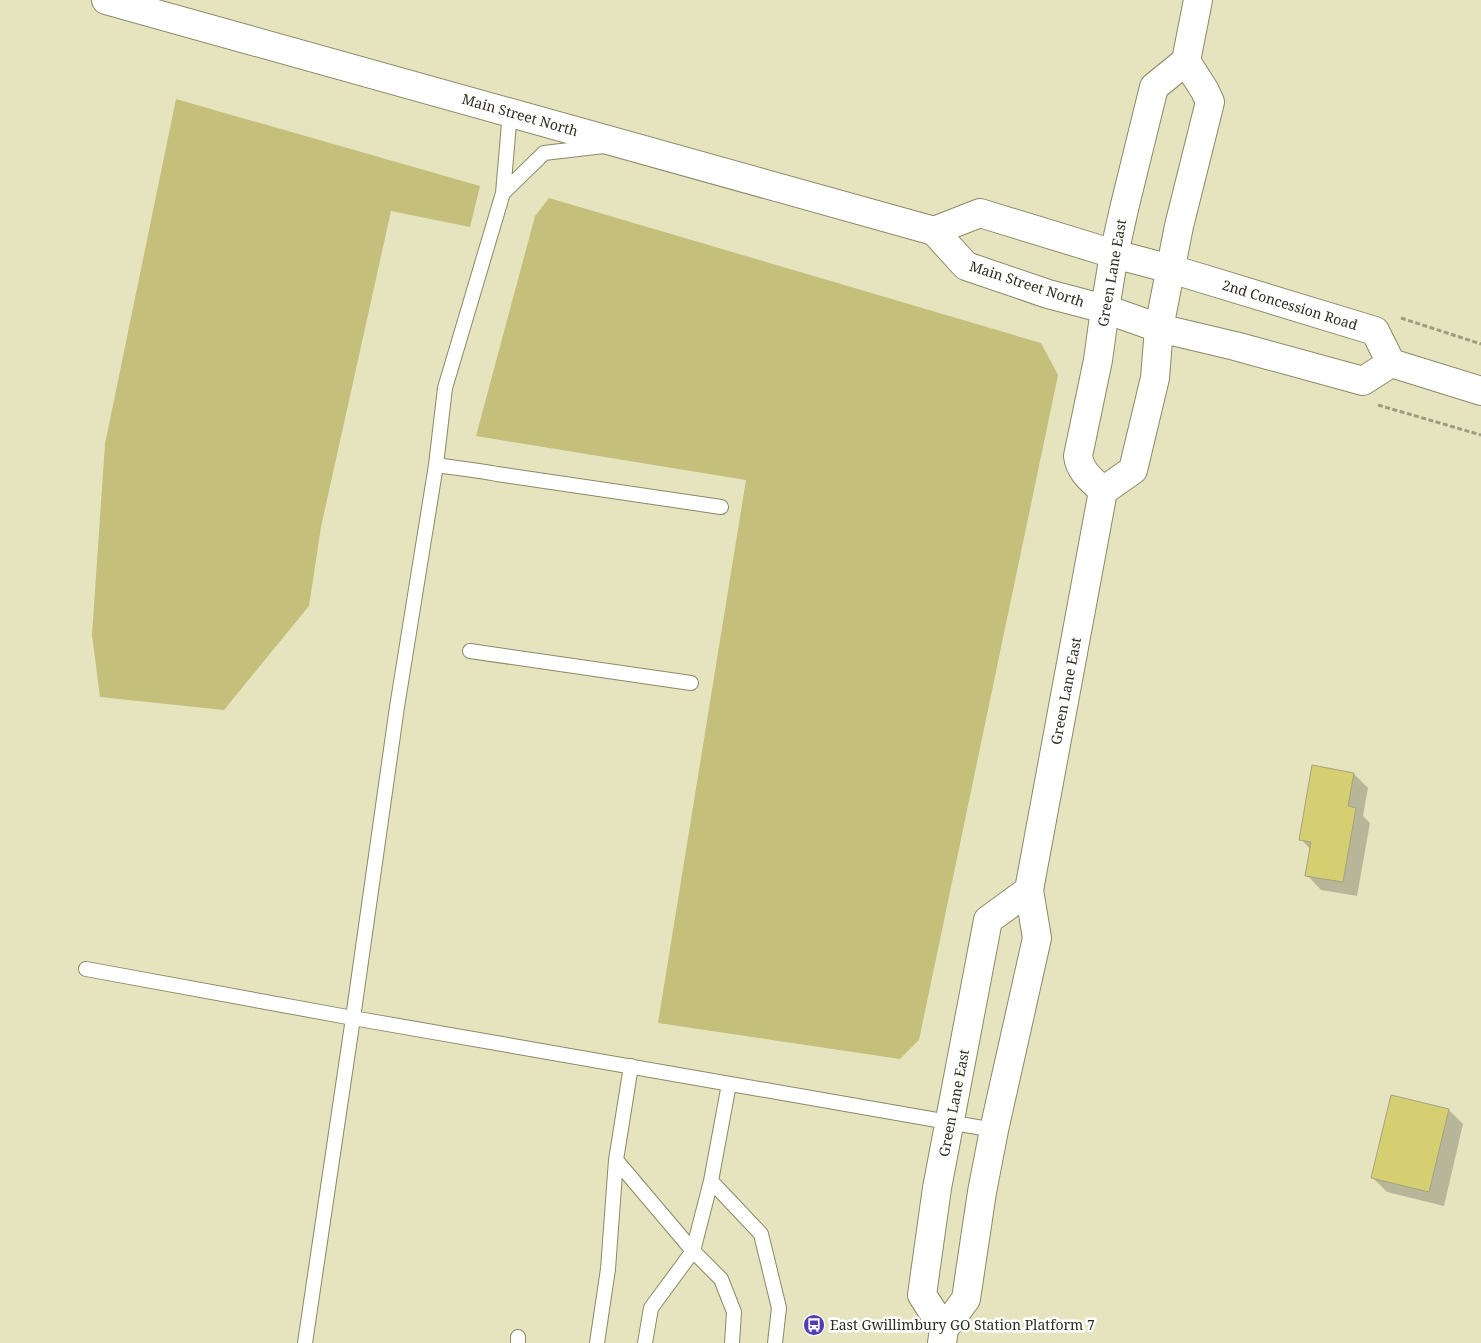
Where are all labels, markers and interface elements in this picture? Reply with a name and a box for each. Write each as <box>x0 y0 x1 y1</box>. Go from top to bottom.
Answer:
street label: Main Street North <box>460 89 581 140</box>
street label: Green Lane East <box>1093 218 1130 328</box>
street label: Main Street North <box>967 256 1087 311</box>
street label: 2nd Concession Road <box>1220 275 1361 334</box>
street label: Green Lane East <box>1046 636 1085 746</box>
street label: Green Lane East <box>934 1048 973 1158</box>
bus stop icon: East Gwillimbury GO Station Platform 7 <box>802 1313 826 1337</box>
place label: East Gwillimbury GO Station Platform 7 <box>830 1315 1095 1334</box>

